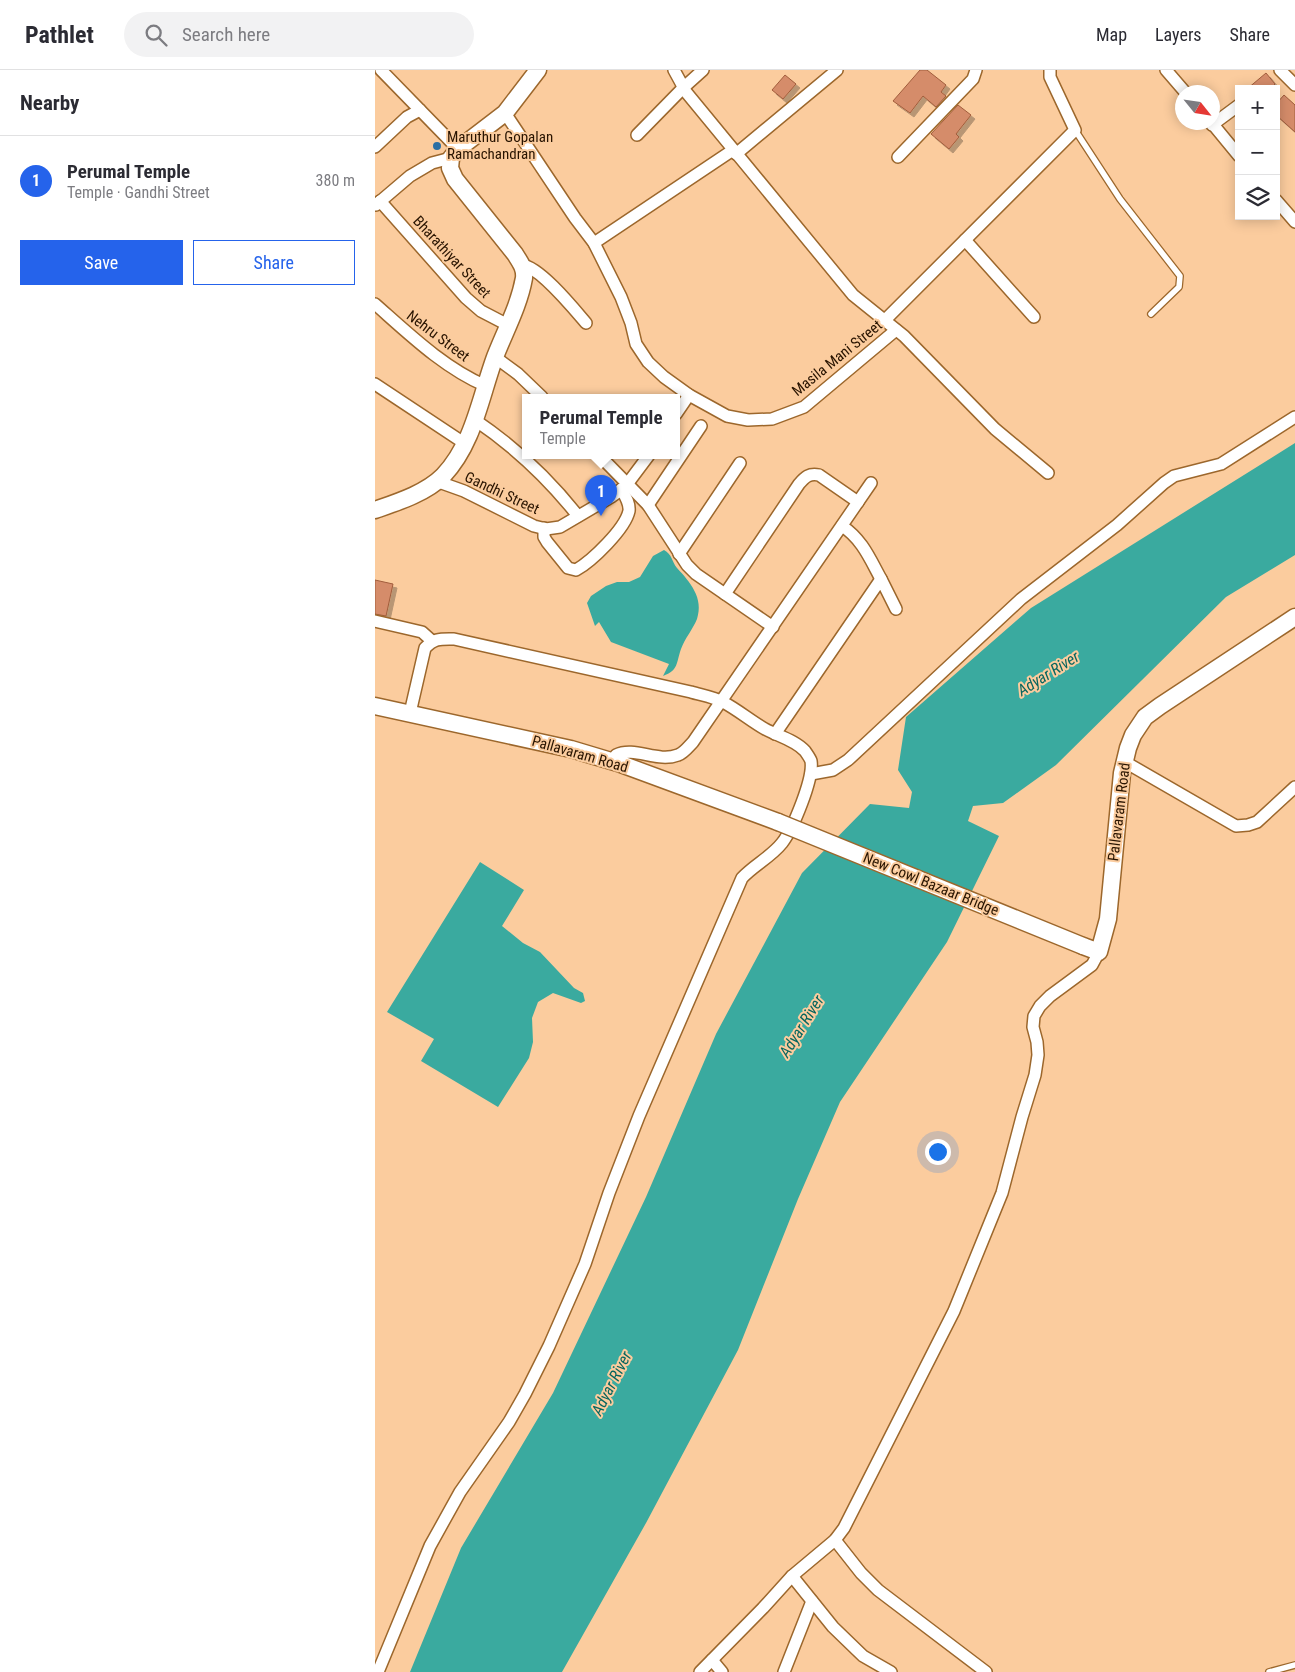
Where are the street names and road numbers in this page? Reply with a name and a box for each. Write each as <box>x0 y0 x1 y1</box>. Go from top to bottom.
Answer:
street label: Bharathiyar Street <box>409 212 495 302</box>
street label: Nehru Street <box>403 307 473 365</box>
street label: Masila Mani Street <box>788 316 886 400</box>
street label: Gandhi Street <box>462 468 542 518</box>
street label: Pallavaram Road <box>530 732 630 776</box>
street label: Pallavaram Road <box>1104 762 1134 862</box>
street label: New Cowl Bazaar Bridge <box>861 849 1001 919</box>

